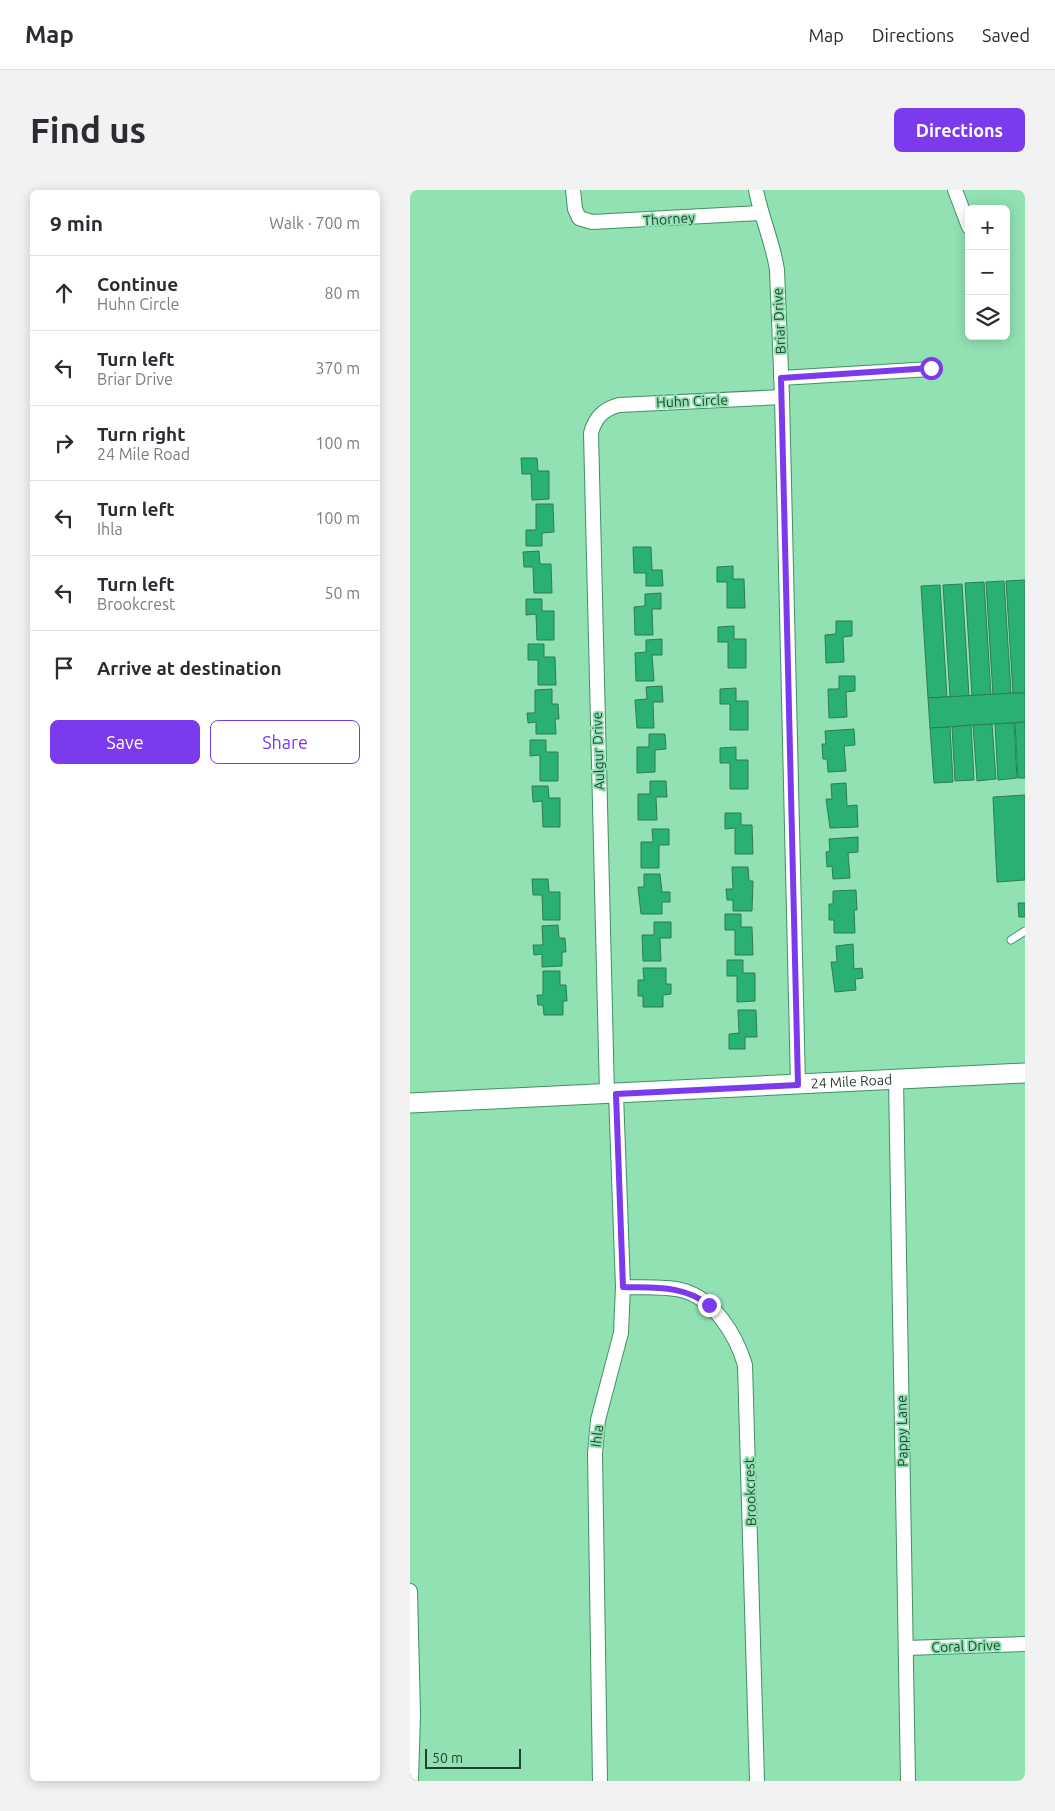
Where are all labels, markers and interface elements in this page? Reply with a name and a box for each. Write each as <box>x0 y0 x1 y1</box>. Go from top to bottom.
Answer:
text: Map <box>25 21 74 48</box>
text: Map <box>808 25 844 45</box>
text: Directions <box>872 25 954 45</box>
text: Saved <box>982 25 1030 45</box>
button: Directions <box>894 108 1025 152</box>
text: Find us <box>30 110 146 150</box>
map controls <box>965 205 1010 340</box>
button: + <box>965 205 1010 250</box>
street label: Thorney <box>643 209 696 229</box>
text: 9 min <box>50 211 103 235</box>
text: Walk · 700 m <box>269 214 360 232</box>
button: − <box>965 250 1010 295</box>
text: Continue <box>97 273 178 295</box>
icon: ahead <box>50 279 78 307</box>
text: 80 m <box>324 284 360 302</box>
street label: Briar Drive <box>769 287 789 355</box>
text: Huhn Circle <box>97 295 179 313</box>
button: layers <box>965 295 1010 340</box>
text: Turn left <box>97 348 175 370</box>
icon: left <box>50 354 78 382</box>
route start <box>920 357 943 380</box>
text: 370 m <box>315 359 360 377</box>
text: Briar Drive <box>97 370 173 388</box>
street label: Huhn Circle <box>656 392 728 410</box>
text: Turn right <box>97 423 185 445</box>
icon: right <box>50 429 78 457</box>
text: 100 m <box>315 434 360 452</box>
text: 24 Mile Road <box>97 445 190 463</box>
text: Turn left <box>97 498 175 520</box>
icon: left <box>50 504 78 532</box>
text: 100 m <box>315 509 360 527</box>
text: Ihla <box>97 520 123 538</box>
text: Turn left <box>97 573 175 595</box>
icon: left <box>50 579 78 607</box>
text: 50 m <box>324 584 360 602</box>
text: Brookcrest <box>97 595 175 613</box>
icon: arrive <box>50 654 78 682</box>
text: Arrive at destination <box>97 657 282 679</box>
street label: Aulgur Drive <box>589 712 607 790</box>
button: Save <box>50 720 200 764</box>
button: Share <box>210 720 360 764</box>
street label: 24 Mile Road <box>810 1071 893 1091</box>
route end <box>698 1294 721 1317</box>
street label: Pappy Lane <box>893 1395 911 1467</box>
street label: Ihla <box>588 1424 606 1448</box>
street label: Brookcrest <box>741 1457 759 1527</box>
street label: Coral Drive <box>931 1637 1001 1655</box>
scale bar <box>425 1746 521 1769</box>
text: 50 m <box>432 1750 463 1766</box>

